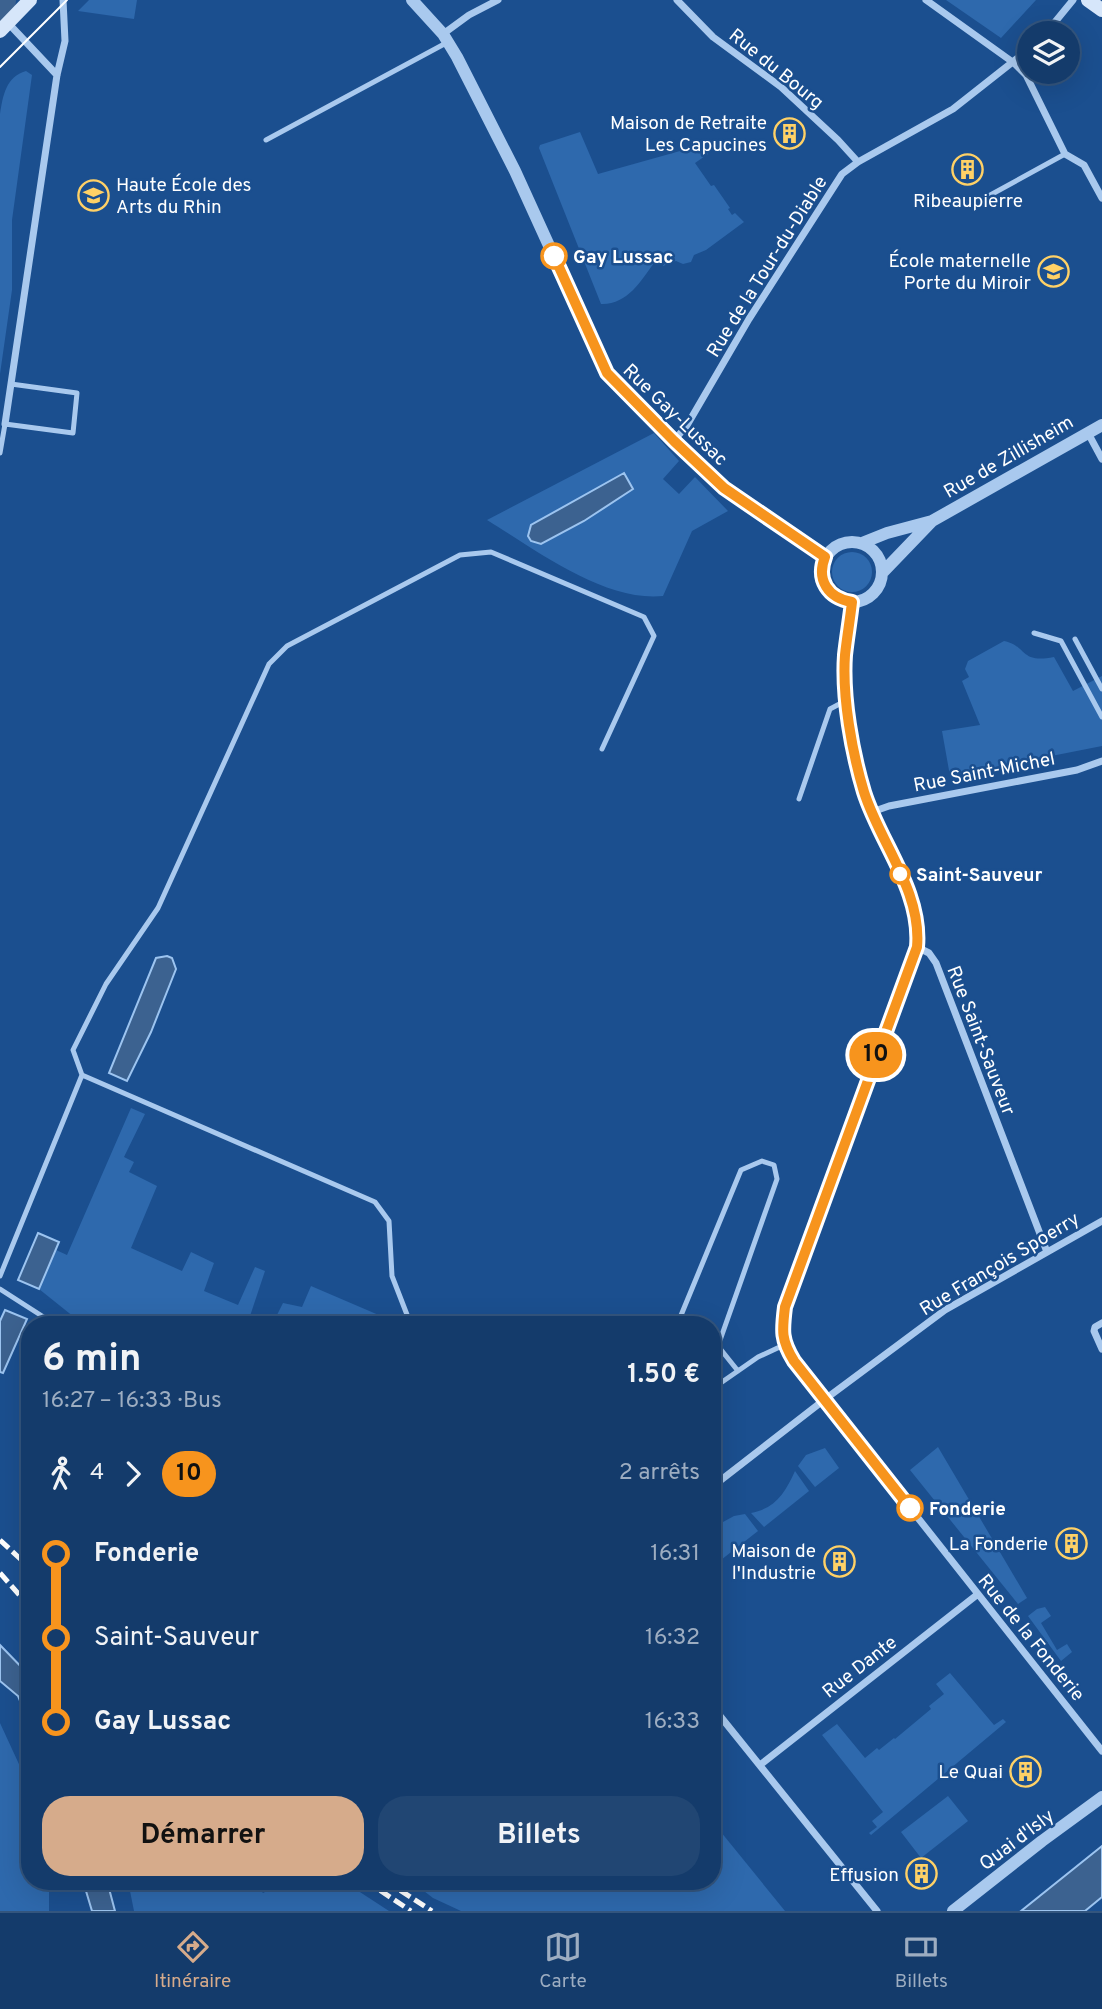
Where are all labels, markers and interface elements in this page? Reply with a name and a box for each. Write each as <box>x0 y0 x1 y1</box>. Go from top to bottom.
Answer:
map controls <box>1017 21 1080 84</box>
button: layers <box>1017 21 1080 84</box>
street label: Rue du Bourg <box>723 24 828 115</box>
place label: Maison de Retraite Les Capucines <box>610 112 767 158</box>
building icon: Maison de Retraite Les Capucines <box>773 116 807 150</box>
building icon: Ribeaupierre <box>951 152 985 186</box>
street label: Rue de la Tour-du-Diable <box>702 172 833 362</box>
place label: Haute École des Arts du Rhin <box>116 173 251 220</box>
school or university icon: Haute École des Arts du Rhin <box>76 178 110 212</box>
place label: Ribeaupierre <box>913 190 1023 214</box>
marker: Gay Lussac <box>541 243 567 269</box>
place label: Gay Lussac <box>573 246 673 270</box>
place label: École maternelle Porte du Miroir <box>888 249 1032 296</box>
school or university icon: École maternelle Porte du Miroir <box>1037 254 1071 288</box>
street label: Rue Gay-Lussac <box>617 359 732 472</box>
street label: Rue de Zillisheim <box>940 411 1078 505</box>
street label: Rue Saint-Michel <box>912 747 1057 798</box>
marker: Saint-Sauveur <box>890 864 910 884</box>
place label: Saint-Sauveur <box>916 864 1043 888</box>
street label: Rue Saint-Sauveur <box>941 963 1020 1119</box>
line badge: 10 <box>844 1032 908 1078</box>
text: 10 <box>863 1040 889 1070</box>
street label: Rue François Spoerry <box>916 1207 1084 1322</box>
text: 6 min <box>42 1336 141 1385</box>
text: 1.50 € <box>627 1359 700 1392</box>
text: 16:27 – 16:33 · Bus <box>42 1387 222 1416</box>
icon: walk <box>42 1455 80 1493</box>
icon: forward <box>114 1455 152 1493</box>
text: 4 <box>90 1459 104 1488</box>
text: 10 <box>176 1459 202 1489</box>
text: 2 arrêts <box>619 1459 700 1488</box>
marker: Fonderie <box>897 1495 923 1521</box>
place label: Fonderie <box>929 1498 1006 1522</box>
building icon: La Fonderie <box>1054 1526 1088 1560</box>
place label: La Fonderie <box>949 1533 1048 1557</box>
text: Fonderie <box>94 1538 199 1571</box>
text: 16:31 <box>650 1540 700 1569</box>
place label: Maison de l'Industrie <box>731 1540 816 1586</box>
building icon: Maison de l'Industrie <box>822 1544 856 1578</box>
street label: Rue de la Fonderie <box>972 1570 1089 1707</box>
text: Saint-Sauveur <box>94 1622 259 1655</box>
text: 16:32 <box>645 1624 700 1653</box>
street label: Rue Dante <box>818 1631 902 1704</box>
text: Gay Lussac <box>94 1706 231 1739</box>
text: 16:33 <box>645 1708 700 1737</box>
building icon: Le Quai <box>1009 1754 1043 1788</box>
place label: Le Quai <box>938 1761 1003 1785</box>
button: Démarrer <box>42 1796 364 1876</box>
button: Billets <box>378 1796 700 1876</box>
street label: Quai d'Isly <box>975 1805 1059 1877</box>
building icon: Effusion <box>905 1857 939 1891</box>
place label: Effusion <box>829 1864 899 1888</box>
tab: Itinéraire <box>154 1928 231 1994</box>
tab: Carte <box>539 1928 587 1994</box>
tab: Billets <box>895 1928 948 1994</box>

